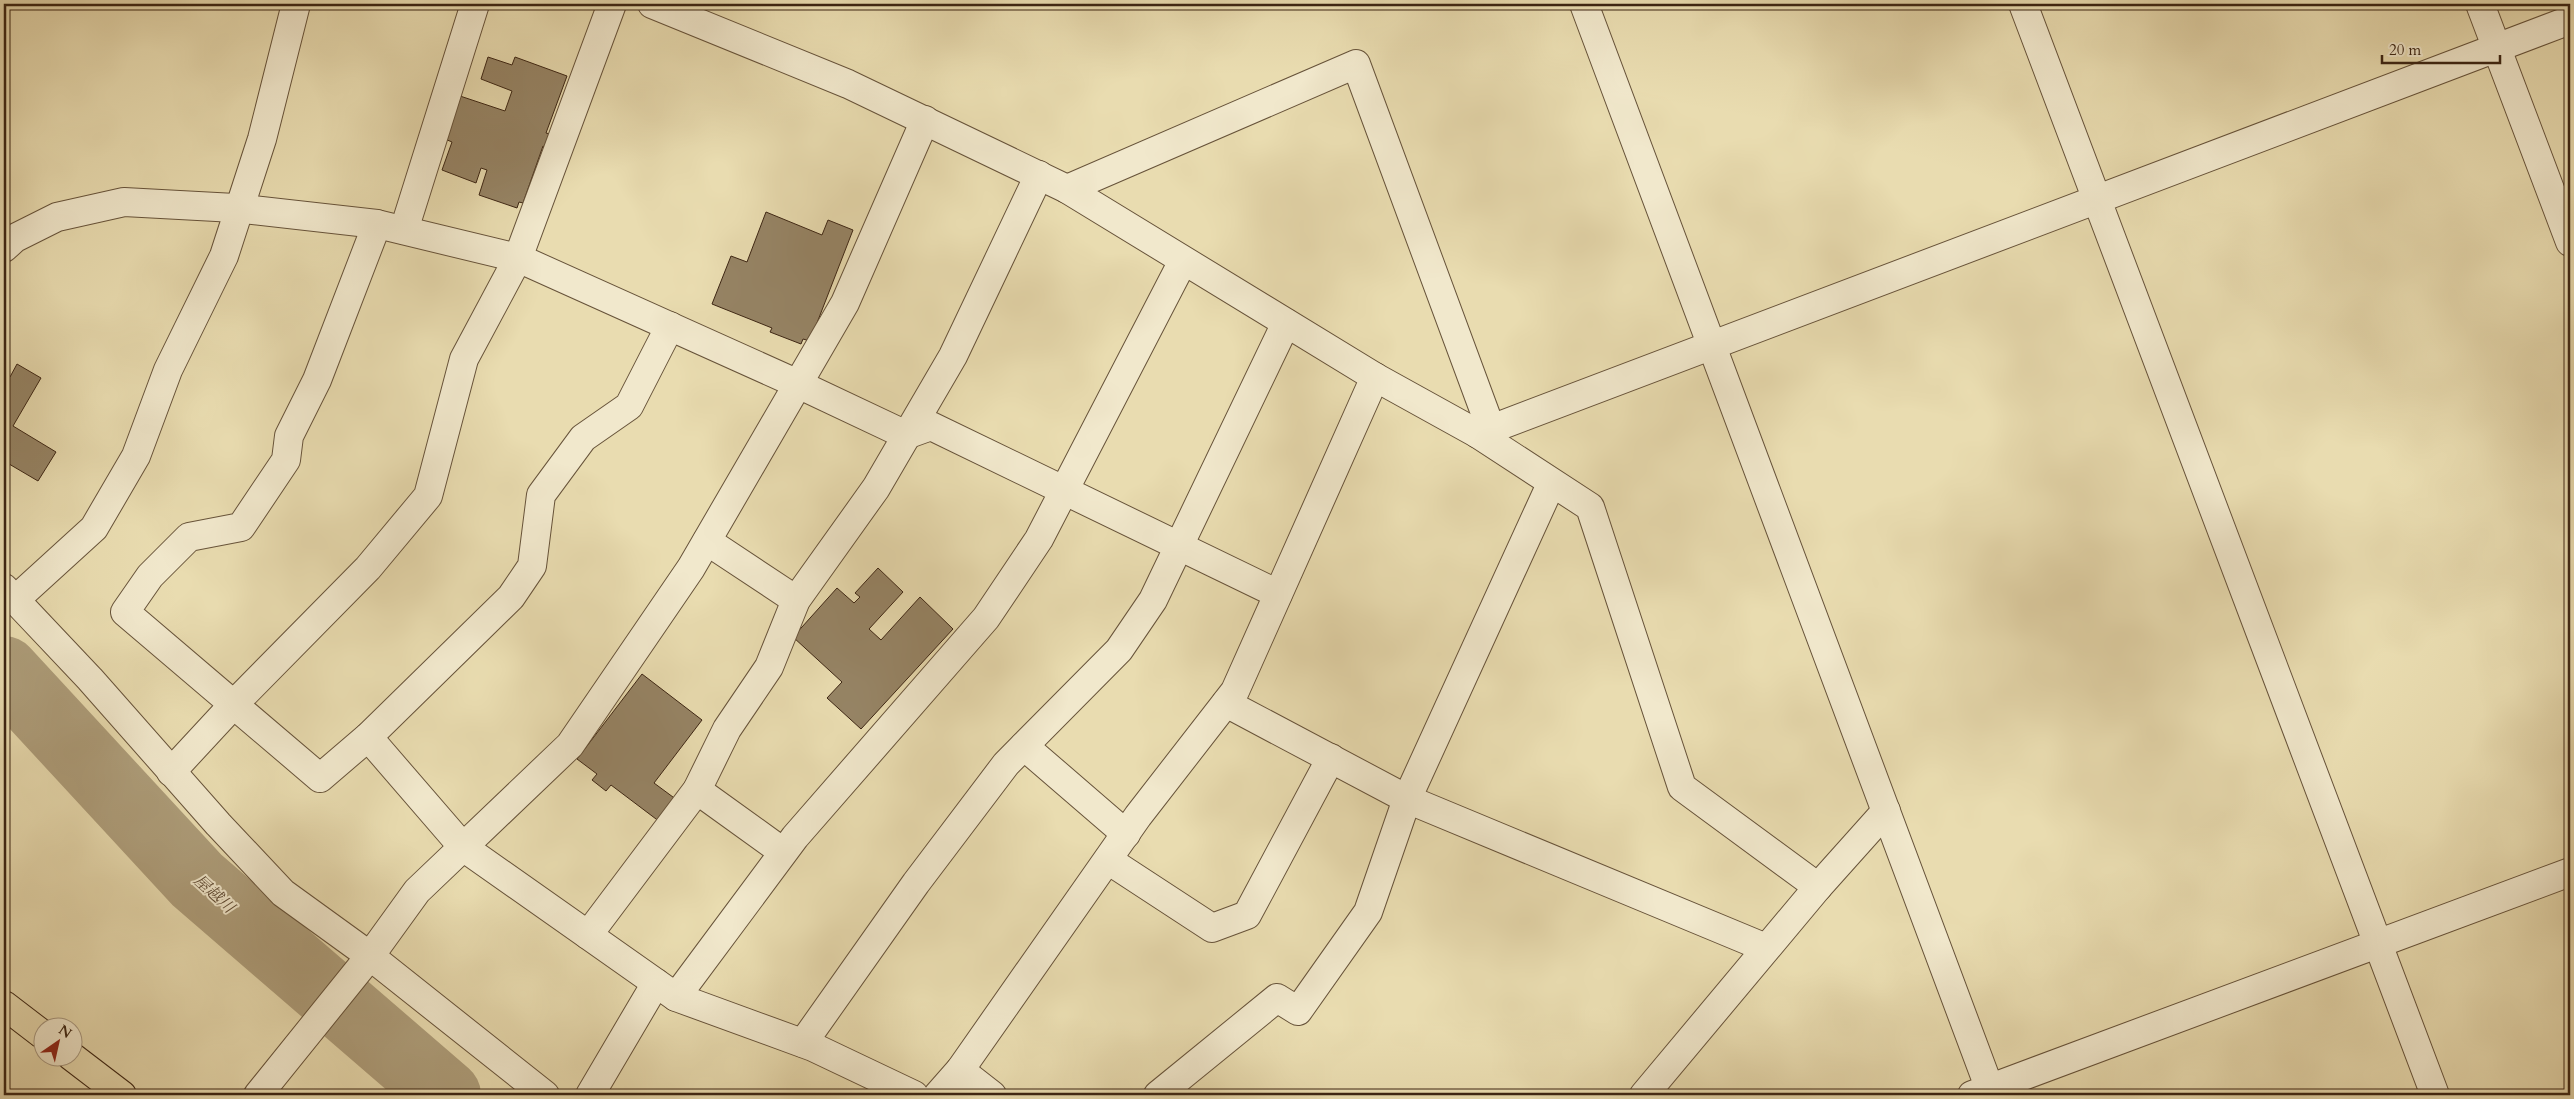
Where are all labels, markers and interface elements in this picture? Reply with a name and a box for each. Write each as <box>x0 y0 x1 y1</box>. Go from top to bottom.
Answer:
scale bar <box>2382 32 2499 64</box>
text: 20 m <box>2389 40 2421 60</box>
water label: 屋越川 <box>189 870 241 920</box>
north arrow <box>32 1016 82 1066</box>
text: N <box>55 1020 75 1043</box>

